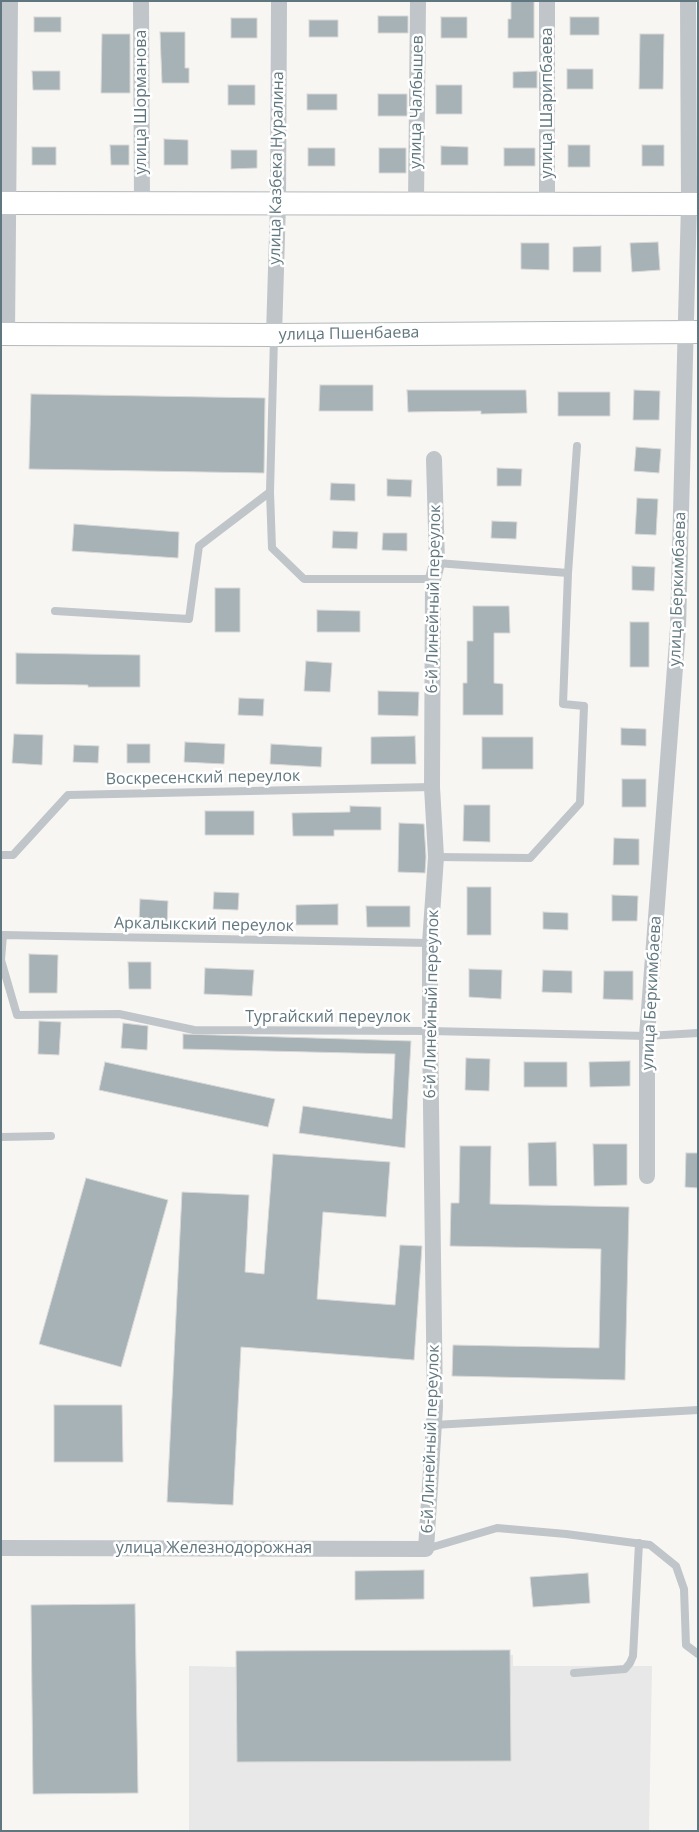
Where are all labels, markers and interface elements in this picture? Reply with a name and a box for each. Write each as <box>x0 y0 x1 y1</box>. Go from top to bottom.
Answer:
street label: улица Шарипбаева <box>537 27 557 179</box>
street label: улица Шорманова <box>131 30 151 174</box>
street label: улица Чалбышев <box>406 35 428 169</box>
street label: улица Казбека Нуралина <box>266 71 288 265</box>
street label: улица Пшенбаева <box>278 323 420 345</box>
street label: 6-й Линейный переулок <box>423 504 445 694</box>
street label: улица Беркимбаева <box>666 511 690 667</box>
street label: Воскресенский переулок <box>106 767 300 789</box>
street label: 6-й Линейный переулок <box>421 909 443 1099</box>
street label: Аркалыкский переулок <box>114 914 294 936</box>
street label: улица Беркимбаева <box>638 915 666 1071</box>
street label: Тургайский переулок <box>245 1007 411 1027</box>
street label: 6-й Линейный переулок <box>418 1344 444 1534</box>
street label: улица Железнодорожная <box>116 1538 312 1558</box>

